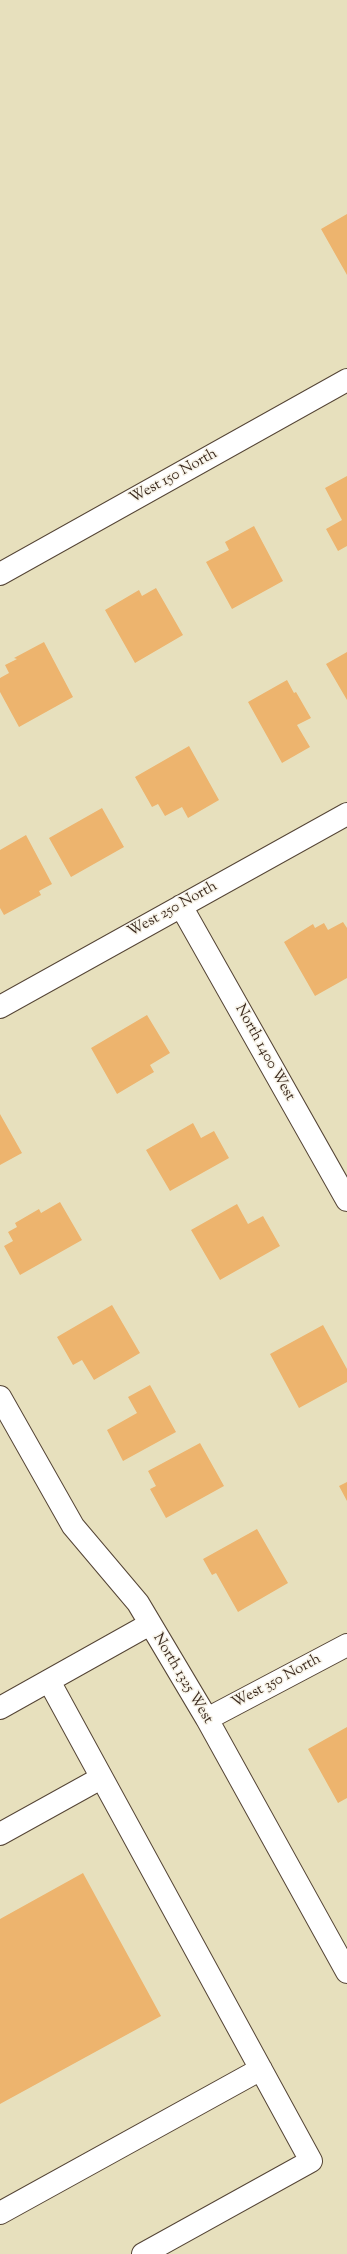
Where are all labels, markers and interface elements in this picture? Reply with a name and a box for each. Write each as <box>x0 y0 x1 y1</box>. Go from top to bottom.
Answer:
street label: West 150 North <box>127 446 221 508</box>
street label: West 250 North <box>125 878 221 942</box>
street label: North 1400 West <box>230 1002 298 1104</box>
street label: North 1325 West <box>148 1630 216 1728</box>
street label: West 350 North <box>229 1651 325 1713</box>

